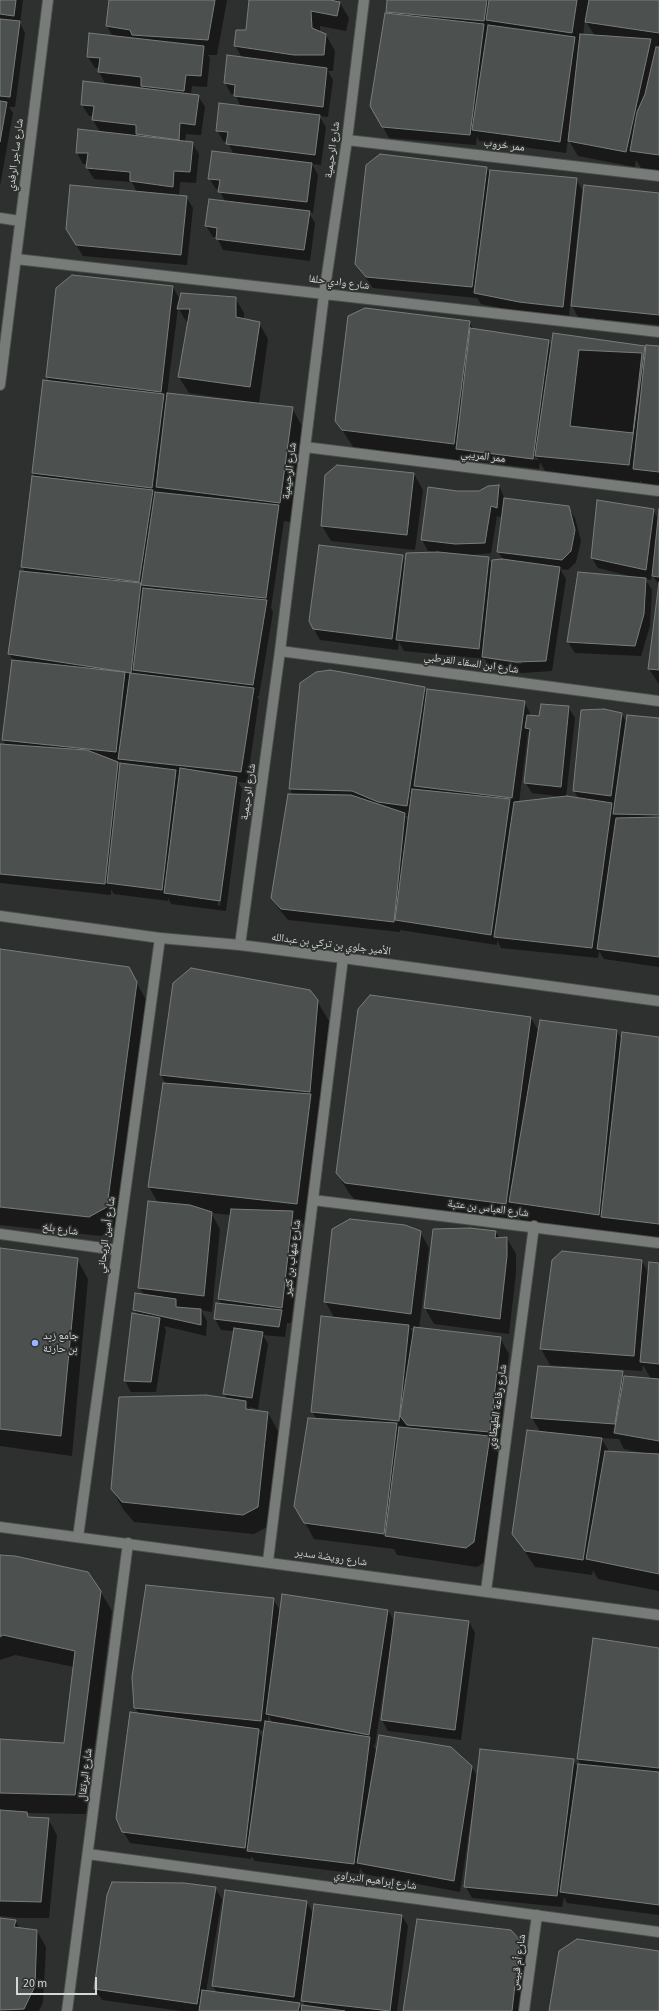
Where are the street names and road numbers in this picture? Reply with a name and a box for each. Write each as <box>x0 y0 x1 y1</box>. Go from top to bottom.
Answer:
street label: شارع ساجر الرفدي <box>5 118 27 192</box>
street label: شارع الرحيمية <box>323 121 343 179</box>
street label: ممر خروب <box>483 137 525 155</box>
street label: شارع وادي حلفا <box>308 273 370 293</box>
street label: شارع الرحيمية <box>280 442 300 500</box>
street label: ممر المريبي <box>460 448 506 466</box>
street label: شارع ابن السقاء القرطبي <box>423 651 519 677</box>
street label: شارع الرحيمية <box>239 763 259 821</box>
street label: الأمير جلوي بن تركي بن عبدالله <box>271 931 391 959</box>
street label: شارع أمين الريحاني <box>95 1196 119 1274</box>
street label: شارع العباس بن عتبة <box>447 1197 529 1221</box>
street label: شارع شهاب بن كثير <box>282 1219 304 1297</box>
street label: شارع بلخ <box>41 1221 79 1239</box>
street label: شارع رفاعة الطهطاوي <box>486 1364 510 1450</box>
street label: شارع رويضة سدير <box>294 1546 368 1570</box>
street label: شارع البرتقال <box>76 1748 96 1802</box>
street label: شارع إبراهيم النبراوي <box>333 1869 417 1893</box>
street label: شارع أم قبيس <box>509 1933 529 1991</box>

